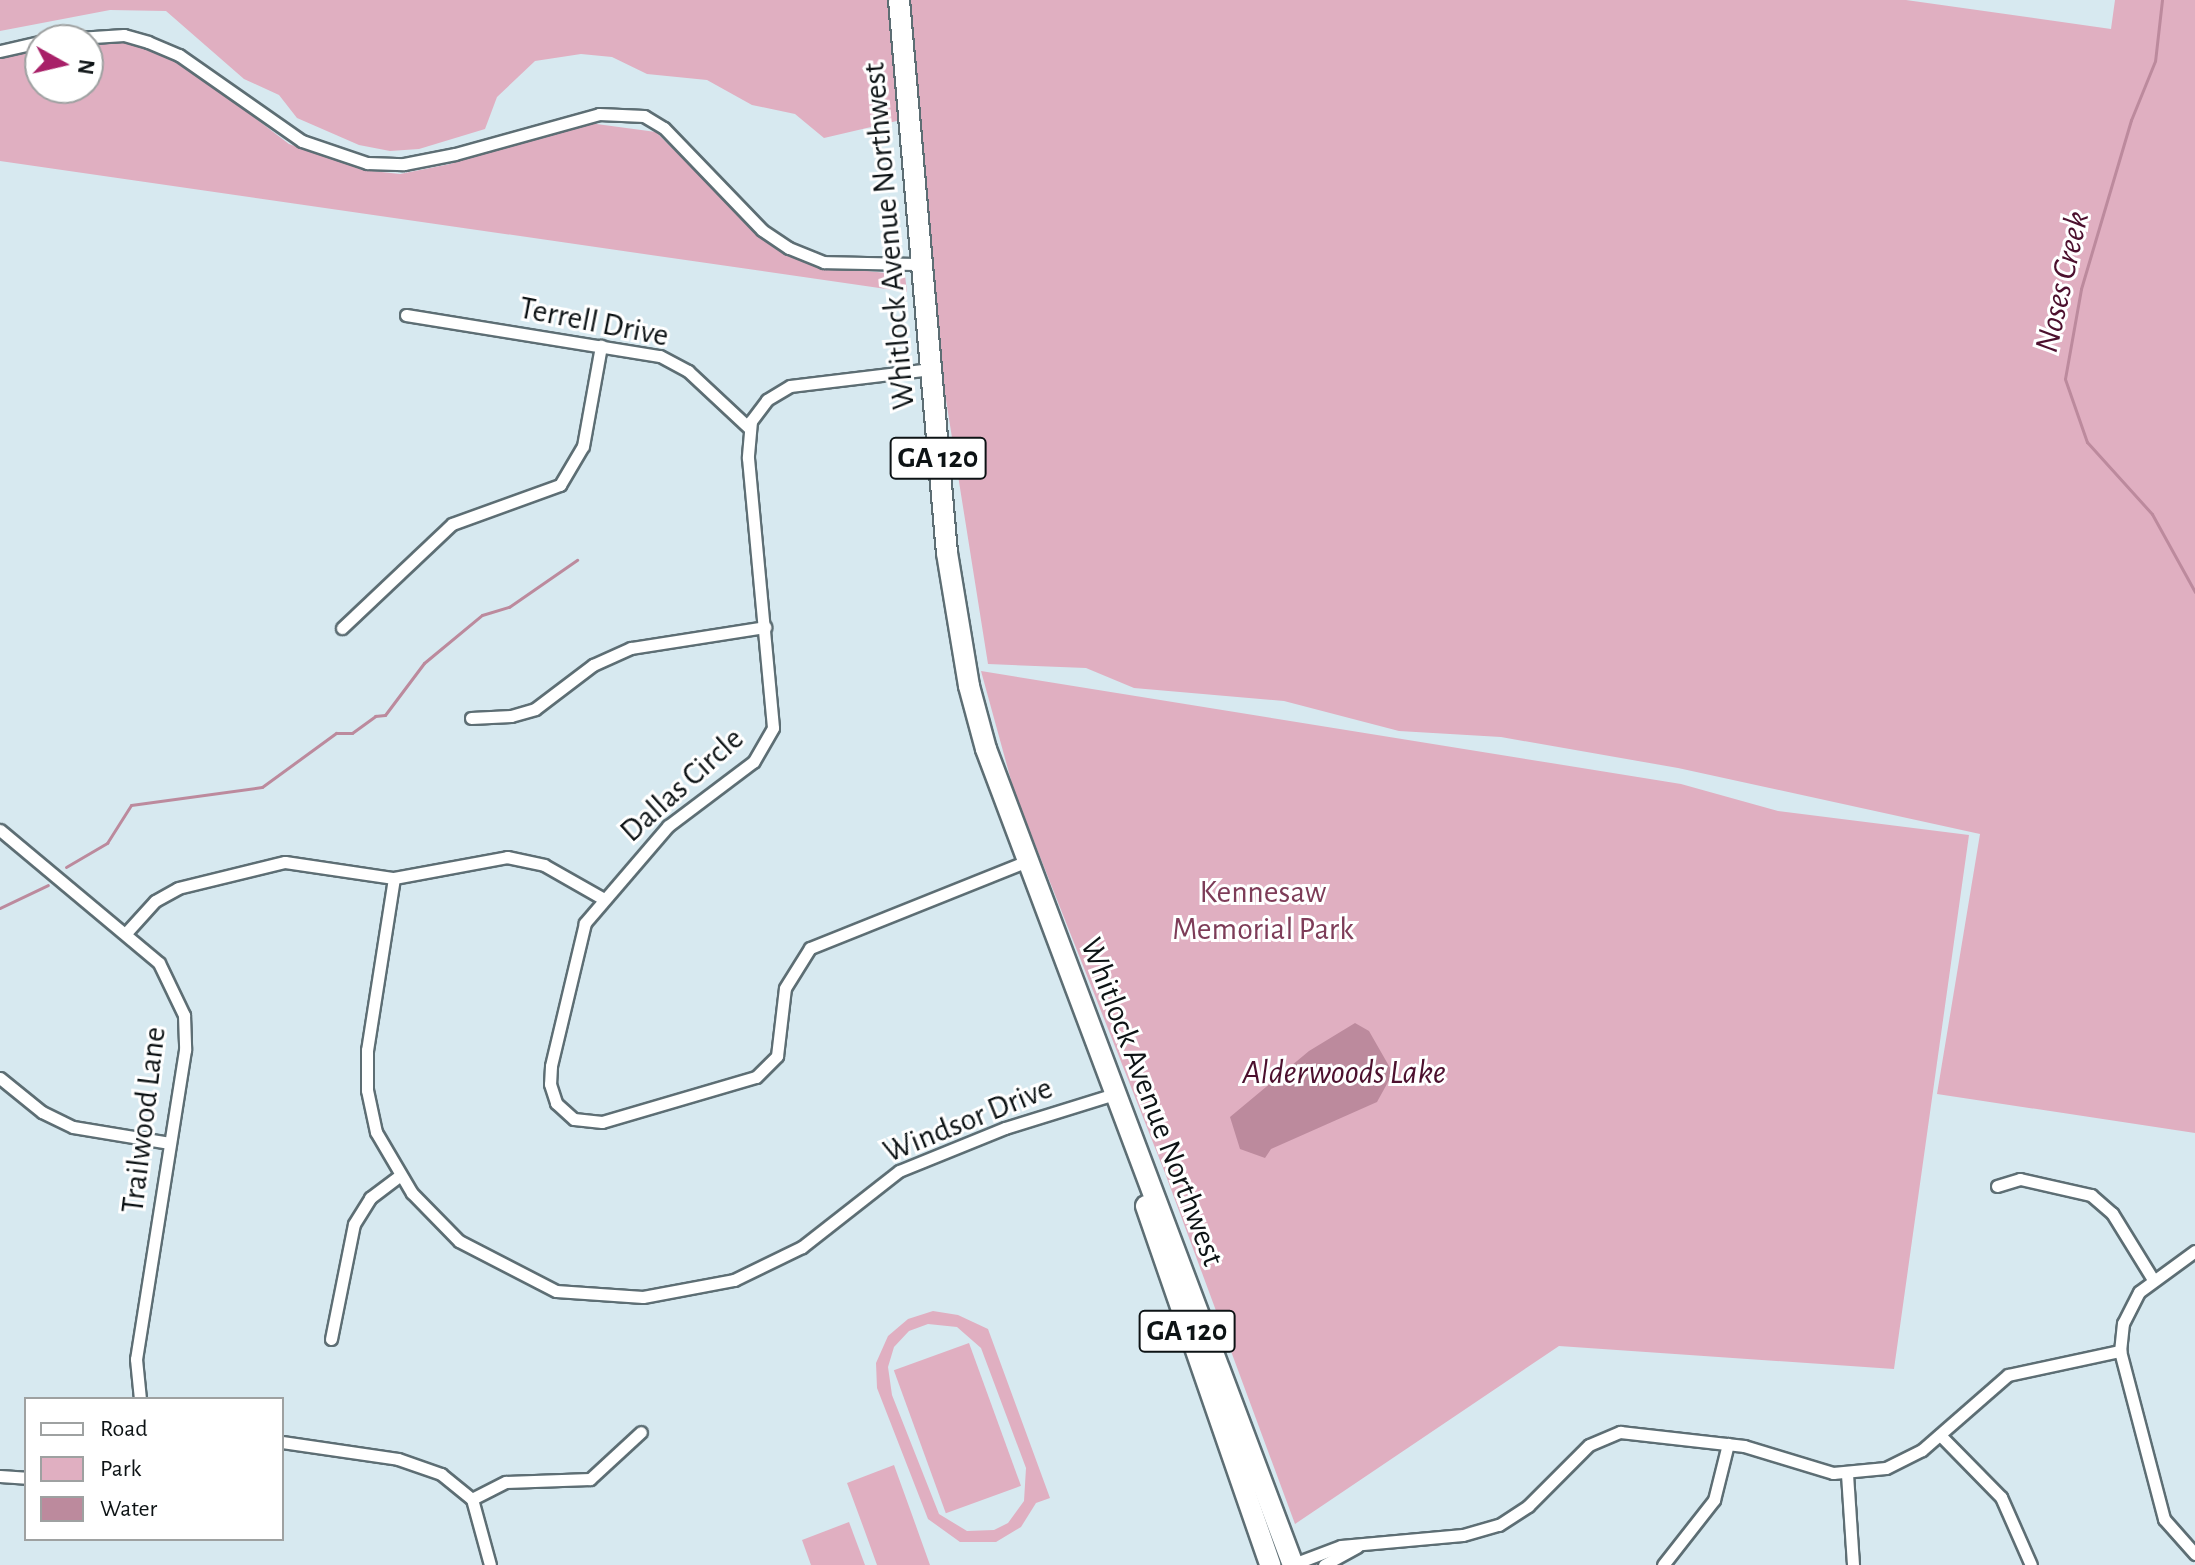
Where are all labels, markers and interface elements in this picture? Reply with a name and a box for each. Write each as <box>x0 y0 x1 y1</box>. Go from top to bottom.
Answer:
north arrow <box>24 24 104 104</box>
text: N <box>74 58 98 76</box>
street label: Whitlock Avenue Northwest <box>855 61 923 411</box>
water label: Noses Creek <box>2027 207 2099 357</box>
street label: Terrell Drive <box>516 289 672 355</box>
road number: GA 120 <box>888 432 988 484</box>
street label: Dallas Circle <box>612 720 752 850</box>
park label: Kennesaw Memorial Park <box>1172 874 1354 949</box>
street label: Whitlock Avenue Northwest <box>1072 933 1232 1271</box>
street label: Trailwood Lane <box>114 1025 174 1215</box>
water label: Alderwoods Lake <box>1242 1054 1446 1094</box>
street label: Windsor Drive <box>878 1069 1058 1171</box>
road number: GA 120 <box>1137 1305 1237 1357</box>
legend <box>24 1397 284 1541</box>
text: Road <box>100 1417 148 1441</box>
text: Park <box>100 1457 141 1481</box>
text: Water <box>100 1497 157 1521</box>

